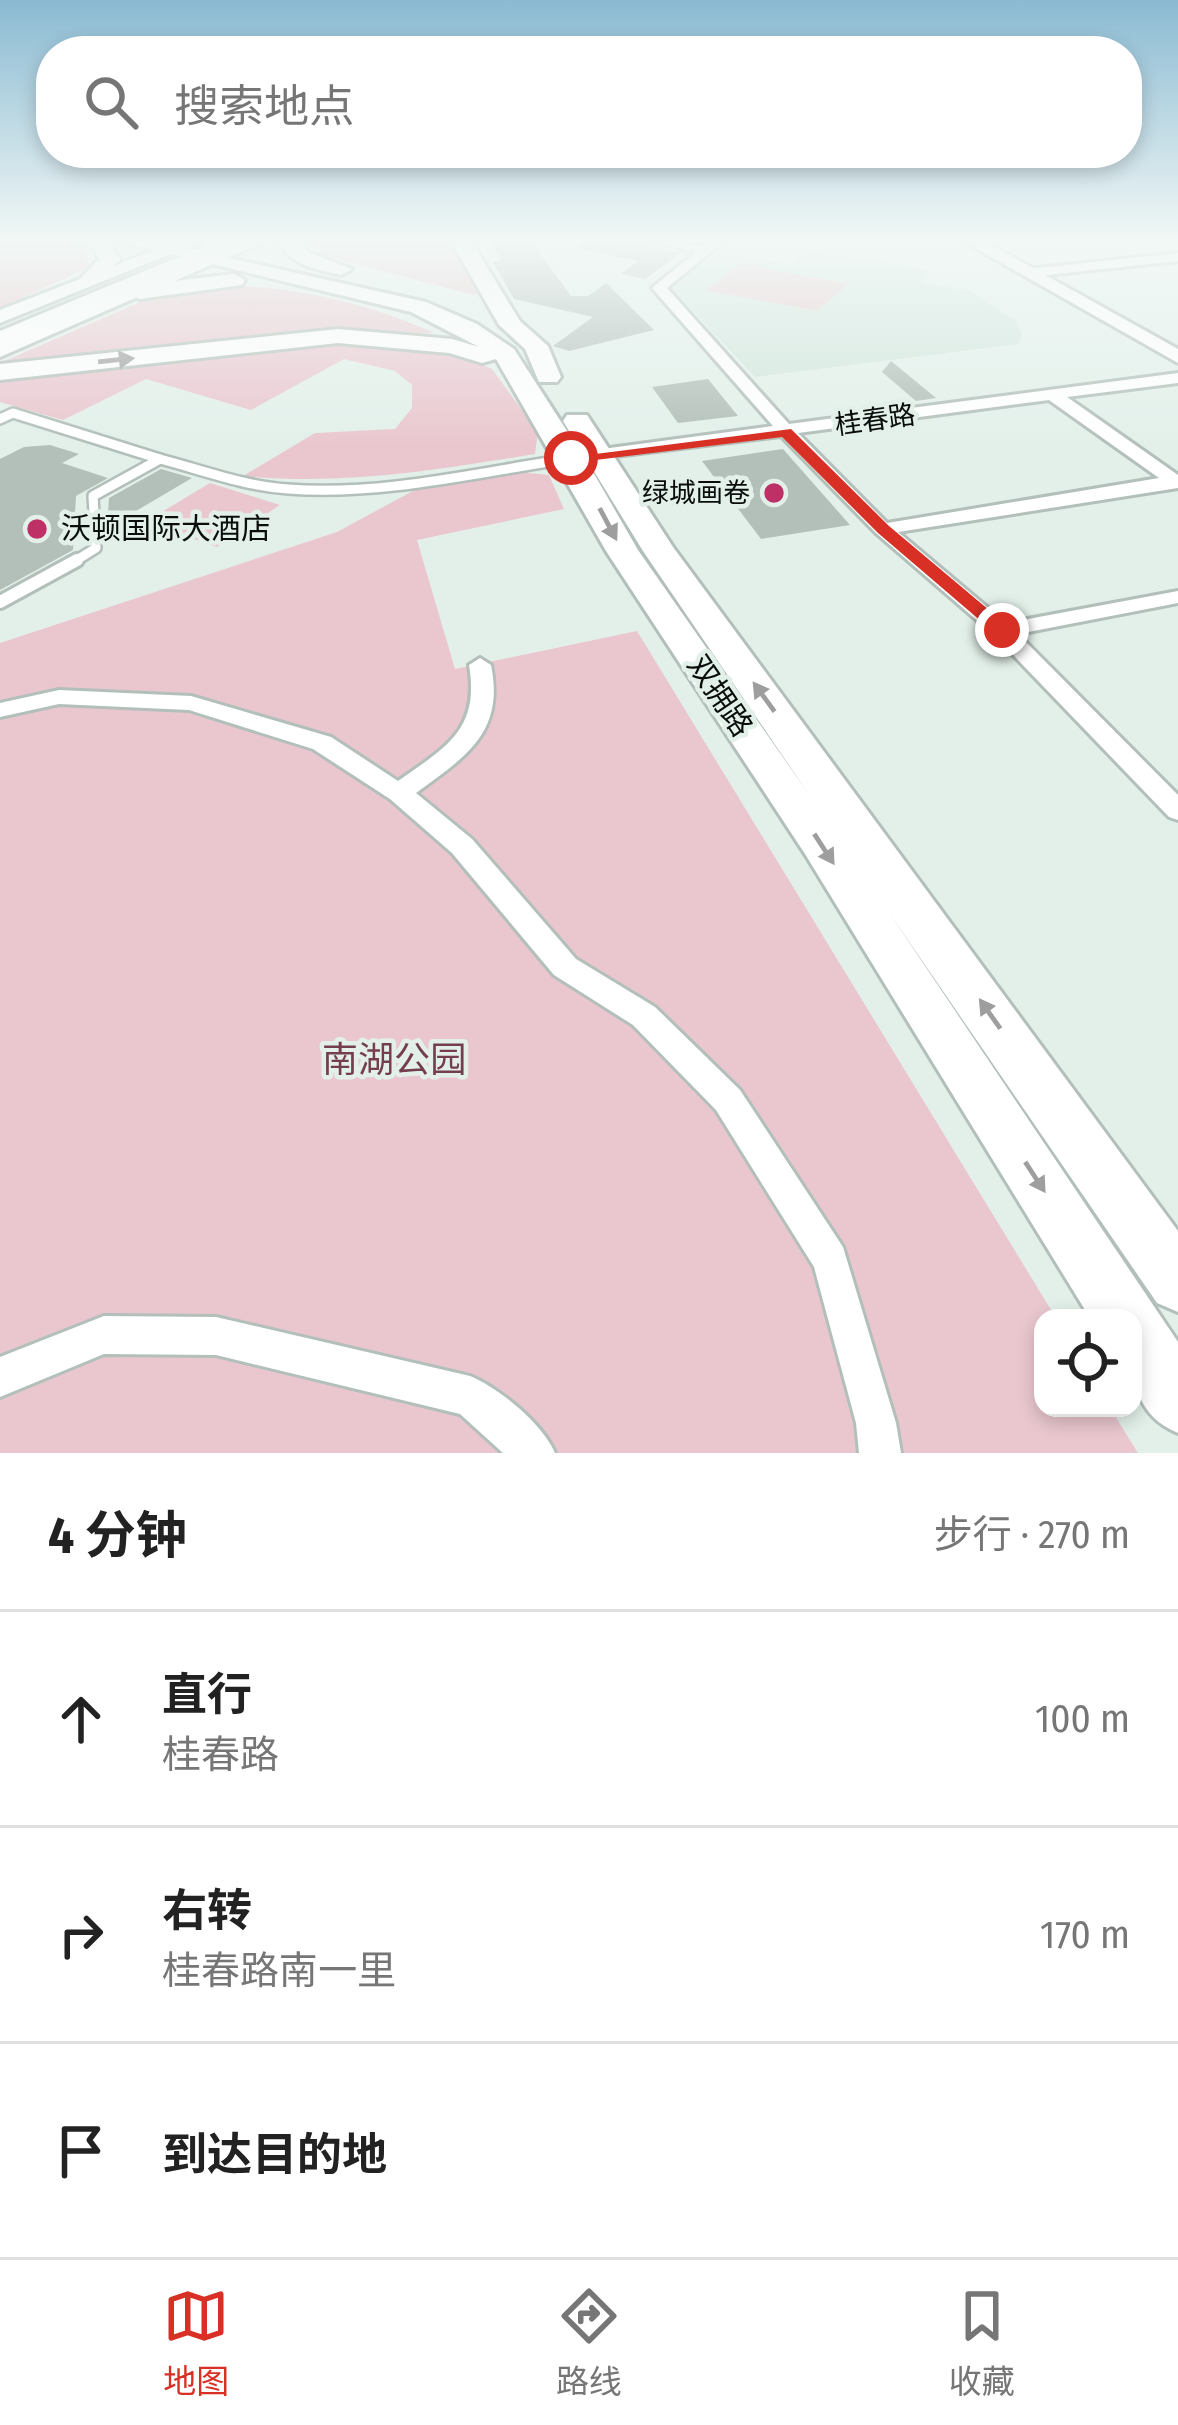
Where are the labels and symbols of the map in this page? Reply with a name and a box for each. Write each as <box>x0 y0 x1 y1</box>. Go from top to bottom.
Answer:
one-way arrow <box>98 350 135 369</box>
street label: 桂春路 <box>833 399 917 441</box>
route start <box>544 431 598 485</box>
place label: 绿城画卷 <box>642 477 750 509</box>
marker: 绿城画卷 <box>761 480 787 506</box>
one-way arrow <box>597 507 618 542</box>
place label: 沃顿国际大酒店 <box>61 511 271 547</box>
marker: 沃顿国际大酒店 <box>24 516 50 542</box>
route end <box>975 603 1029 657</box>
street label: 双拥路 <box>680 649 760 743</box>
one-way arrow <box>752 681 776 713</box>
one-way arrow <box>812 832 834 865</box>
one-way arrow <box>979 998 1002 1031</box>
park label: 南湖公园 <box>322 1038 466 1082</box>
one-way arrow <box>1023 1160 1045 1193</box>

